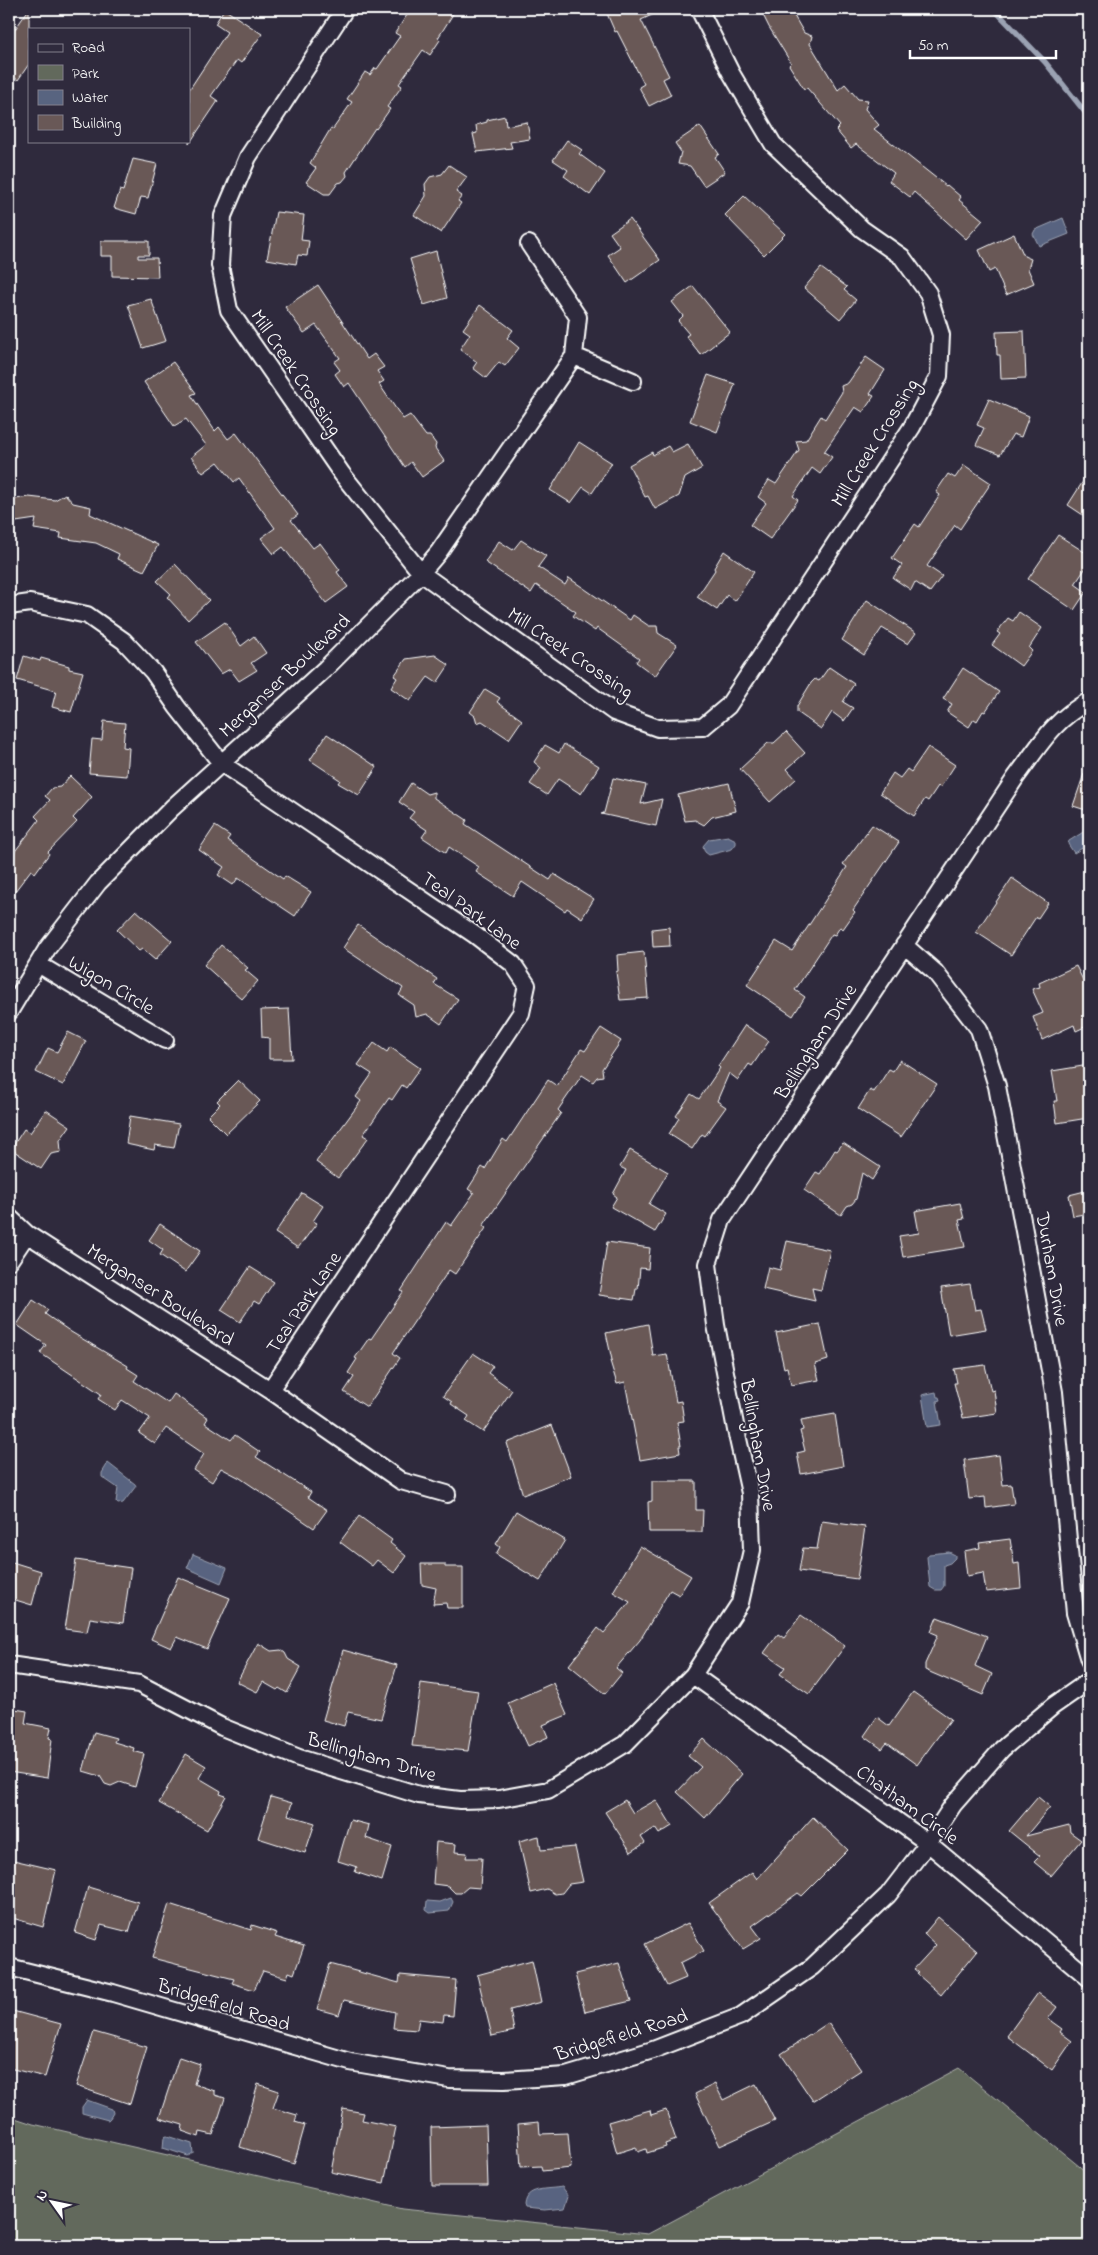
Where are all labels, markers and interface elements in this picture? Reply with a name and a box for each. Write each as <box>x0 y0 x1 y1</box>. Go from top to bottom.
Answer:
legend <box>28 28 190 142</box>
scale bar <box>910 28 1057 60</box>
text: 50 m <box>918 35 949 57</box>
text: Road <box>72 37 105 59</box>
text: Park <box>72 63 100 85</box>
text: Water <box>72 87 108 109</box>
text: Building <box>71 113 121 136</box>
street label: Mill Creek Crossing <box>241 304 348 443</box>
street label: Mill Creek Crossing <box>825 373 928 514</box>
street label: Mill Creek Crossing <box>500 601 639 708</box>
street label: Merganser Boulevard <box>213 608 359 746</box>
street label: Teal Park Lane <box>414 866 527 958</box>
street label: Wigon Circle <box>61 949 160 1024</box>
street label: Bellingham Drive <box>768 979 866 1108</box>
street label: Durham Drive <box>1026 1209 1075 1329</box>
street label: Merganser Boulevard <box>80 1237 239 1356</box>
street label: Teal Park Lane <box>260 1246 350 1360</box>
street label: Bellingham Drive <box>730 1376 782 1514</box>
street label: Bellingham Drive <box>302 1726 439 1792</box>
street label: Chatham Circle <box>849 1759 964 1853</box>
street label: Bridgefield Road <box>152 1972 293 2041</box>
street label: Bridgefield Road <box>551 2002 692 2072</box>
north arrow <box>28 2178 78 2228</box>
text: N <box>31 2186 54 2205</box>

